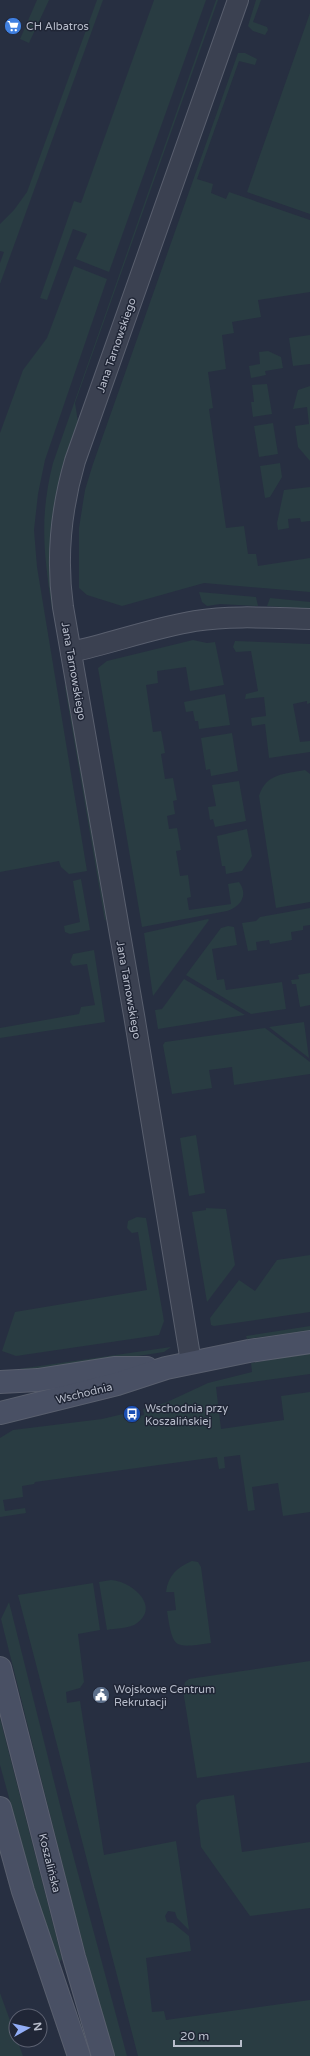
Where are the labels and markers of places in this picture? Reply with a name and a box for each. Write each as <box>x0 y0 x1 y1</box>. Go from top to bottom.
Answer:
supermarket icon: CH Albatros <box>3 16 23 36</box>
place label: CH Albatros <box>26 20 89 33</box>
place label: Wschodnia przy Koszalińskiej <box>145 1402 228 1428</box>
bus stop icon: Wschodnia przy Koszalińskiej <box>122 1404 142 1424</box>
place label: Wojskowe Centrum Rekrutacji <box>114 1683 215 1709</box>
public building icon: Wojskowe Centrum Rekrutacji <box>91 1685 111 1705</box>

